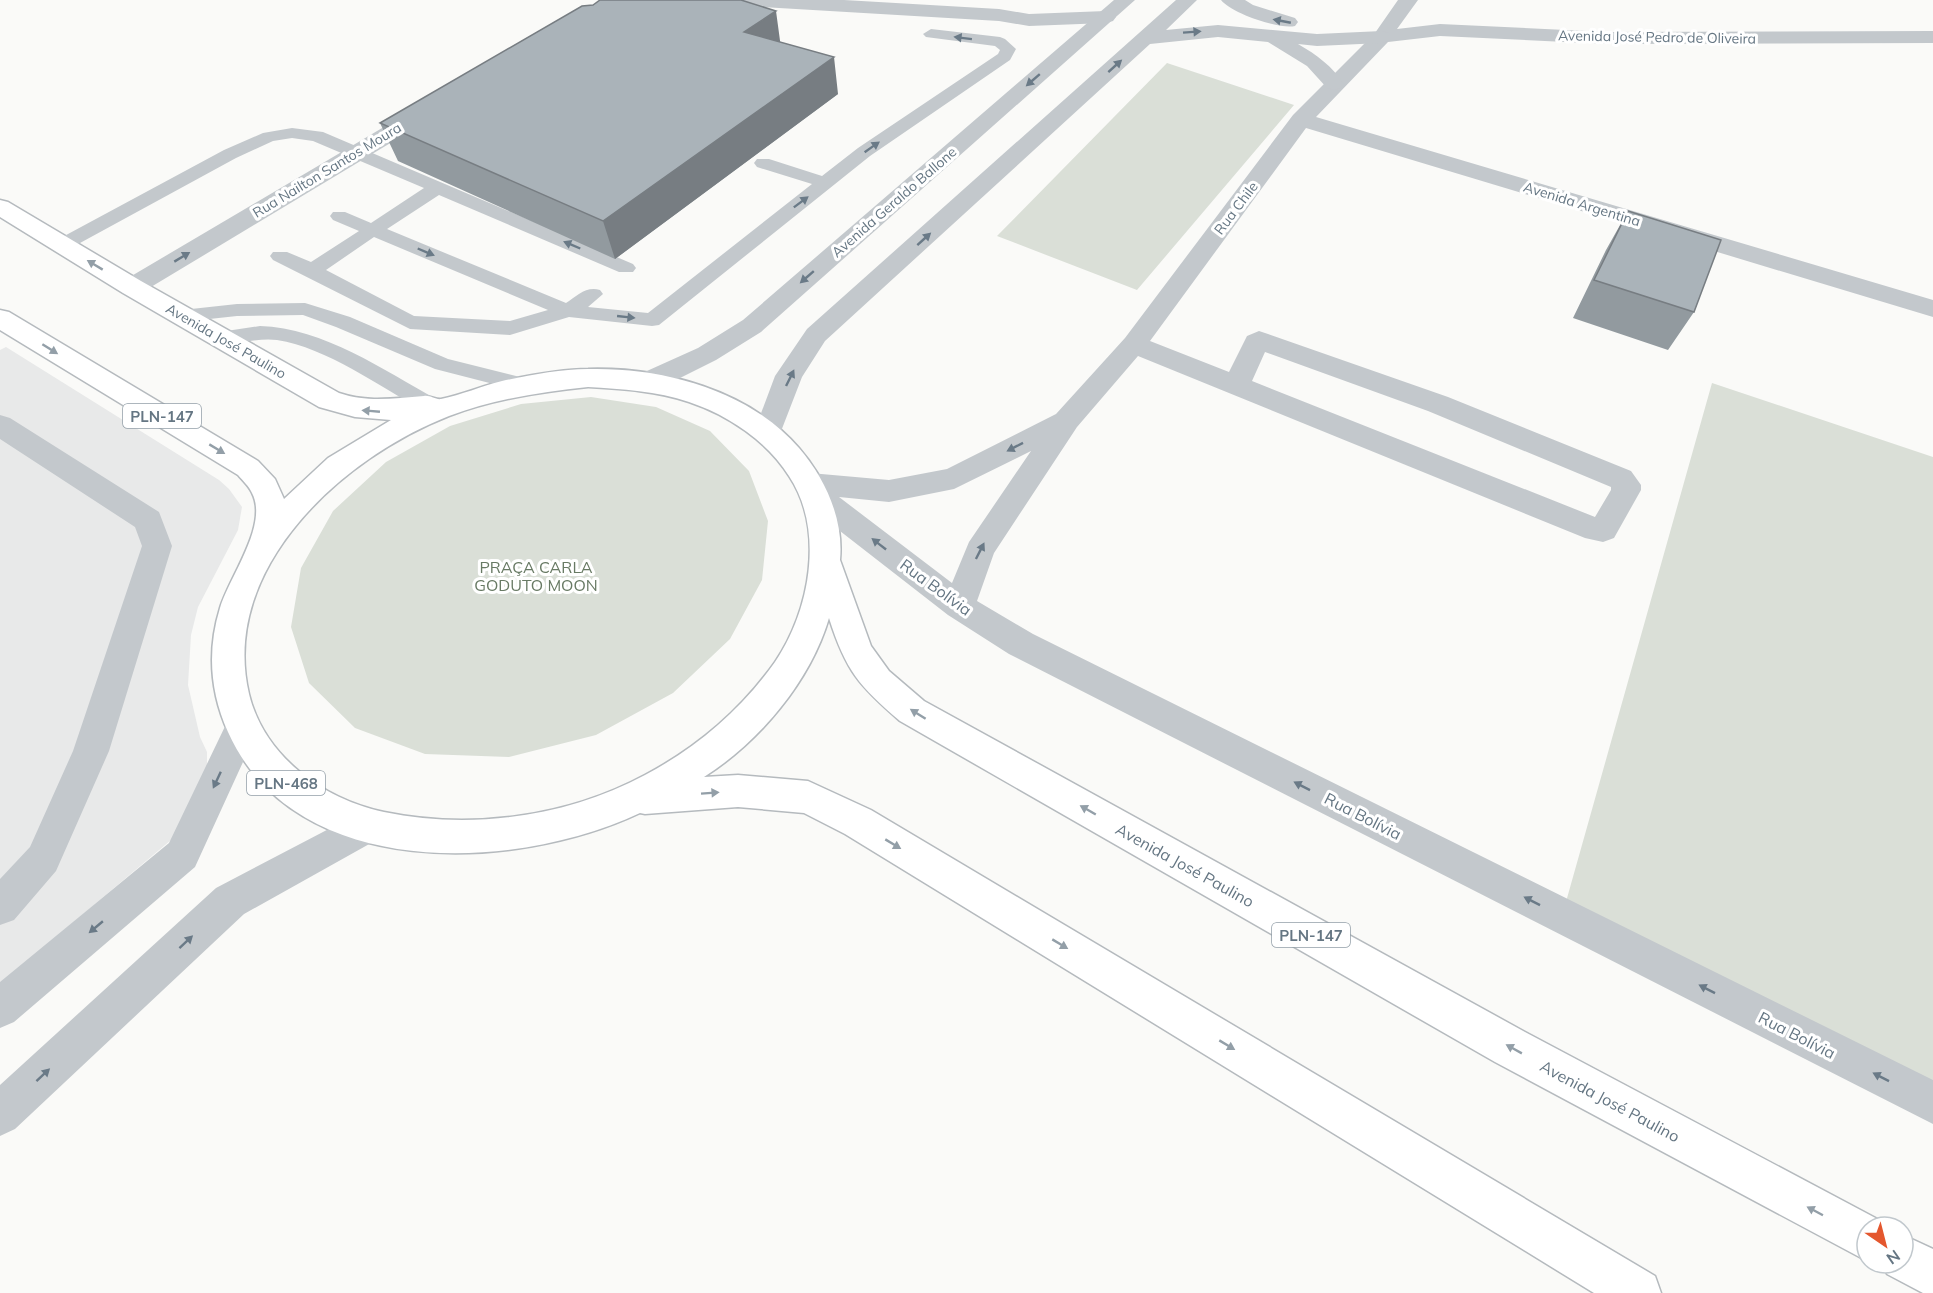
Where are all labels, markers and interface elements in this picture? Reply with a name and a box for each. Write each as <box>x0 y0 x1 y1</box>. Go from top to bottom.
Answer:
one-way arrow <box>1273 16 1292 25</box>
street label: Avenida José Pedro de Oliveira <box>1558 26 1756 48</box>
one-way arrow <box>1183 27 1202 37</box>
one-way arrow <box>954 33 973 42</box>
one-way arrow <box>1107 60 1122 73</box>
one-way arrow <box>1026 73 1041 86</box>
street label: Rua Nailton Santos Moura <box>249 118 405 222</box>
one-way arrow <box>864 142 880 153</box>
street label: Avenida Geraldo Ballone <box>828 143 960 261</box>
street label: Rua Chile <box>1210 178 1262 238</box>
street label: Avenida Argentina <box>1521 178 1643 230</box>
one-way arrow <box>793 196 808 208</box>
one-way arrow <box>916 233 931 246</box>
one-way arrow <box>563 240 581 250</box>
one-way arrow <box>418 247 436 257</box>
one-way arrow <box>174 252 191 262</box>
one-way arrow <box>87 260 103 271</box>
one-way arrow <box>800 270 815 284</box>
street label: Avenida José Paulino <box>163 299 289 383</box>
one-way arrow <box>617 312 636 322</box>
one-way arrow <box>41 343 58 354</box>
one-way arrow <box>785 370 794 387</box>
road number: PLN-147 <box>123 404 201 428</box>
one-way arrow <box>361 406 380 416</box>
one-way arrow <box>1007 442 1024 452</box>
one-way arrow <box>209 444 225 455</box>
one-way arrow <box>872 539 887 551</box>
one-way arrow <box>976 543 985 560</box>
street label: Rua Bolívia <box>896 554 976 620</box>
park label: PRAÇA CARLA GODUTO MOON <box>474 557 598 595</box>
one-way arrow <box>910 708 926 719</box>
road number: PLN-468 <box>247 771 325 795</box>
one-way arrow <box>213 772 222 789</box>
one-way arrow <box>1293 781 1310 790</box>
one-way arrow <box>701 788 720 798</box>
street label: Rua Bolívia <box>1321 788 1405 844</box>
one-way arrow <box>1079 805 1096 815</box>
street label: Avenida José Paulino <box>1112 819 1258 911</box>
one-way arrow <box>885 838 901 849</box>
one-way arrow <box>1524 897 1541 906</box>
one-way arrow <box>88 921 104 934</box>
road number: PLN-147 <box>1272 923 1350 947</box>
one-way arrow <box>179 935 194 949</box>
one-way arrow <box>1052 939 1068 950</box>
one-way arrow <box>1698 984 1715 994</box>
street label: Rua Bolívia <box>1755 1007 1839 1063</box>
one-way arrow <box>1219 1040 1235 1051</box>
one-way arrow <box>1505 1044 1522 1054</box>
street label: Avenida José Paulino <box>1537 1056 1683 1146</box>
one-way arrow <box>36 1068 50 1082</box>
one-way arrow <box>1872 1072 1889 1081</box>
one-way arrow <box>1807 1206 1824 1216</box>
north arrow <box>1855 1215 1915 1275</box>
text: N <box>1883 1246 1904 1269</box>

